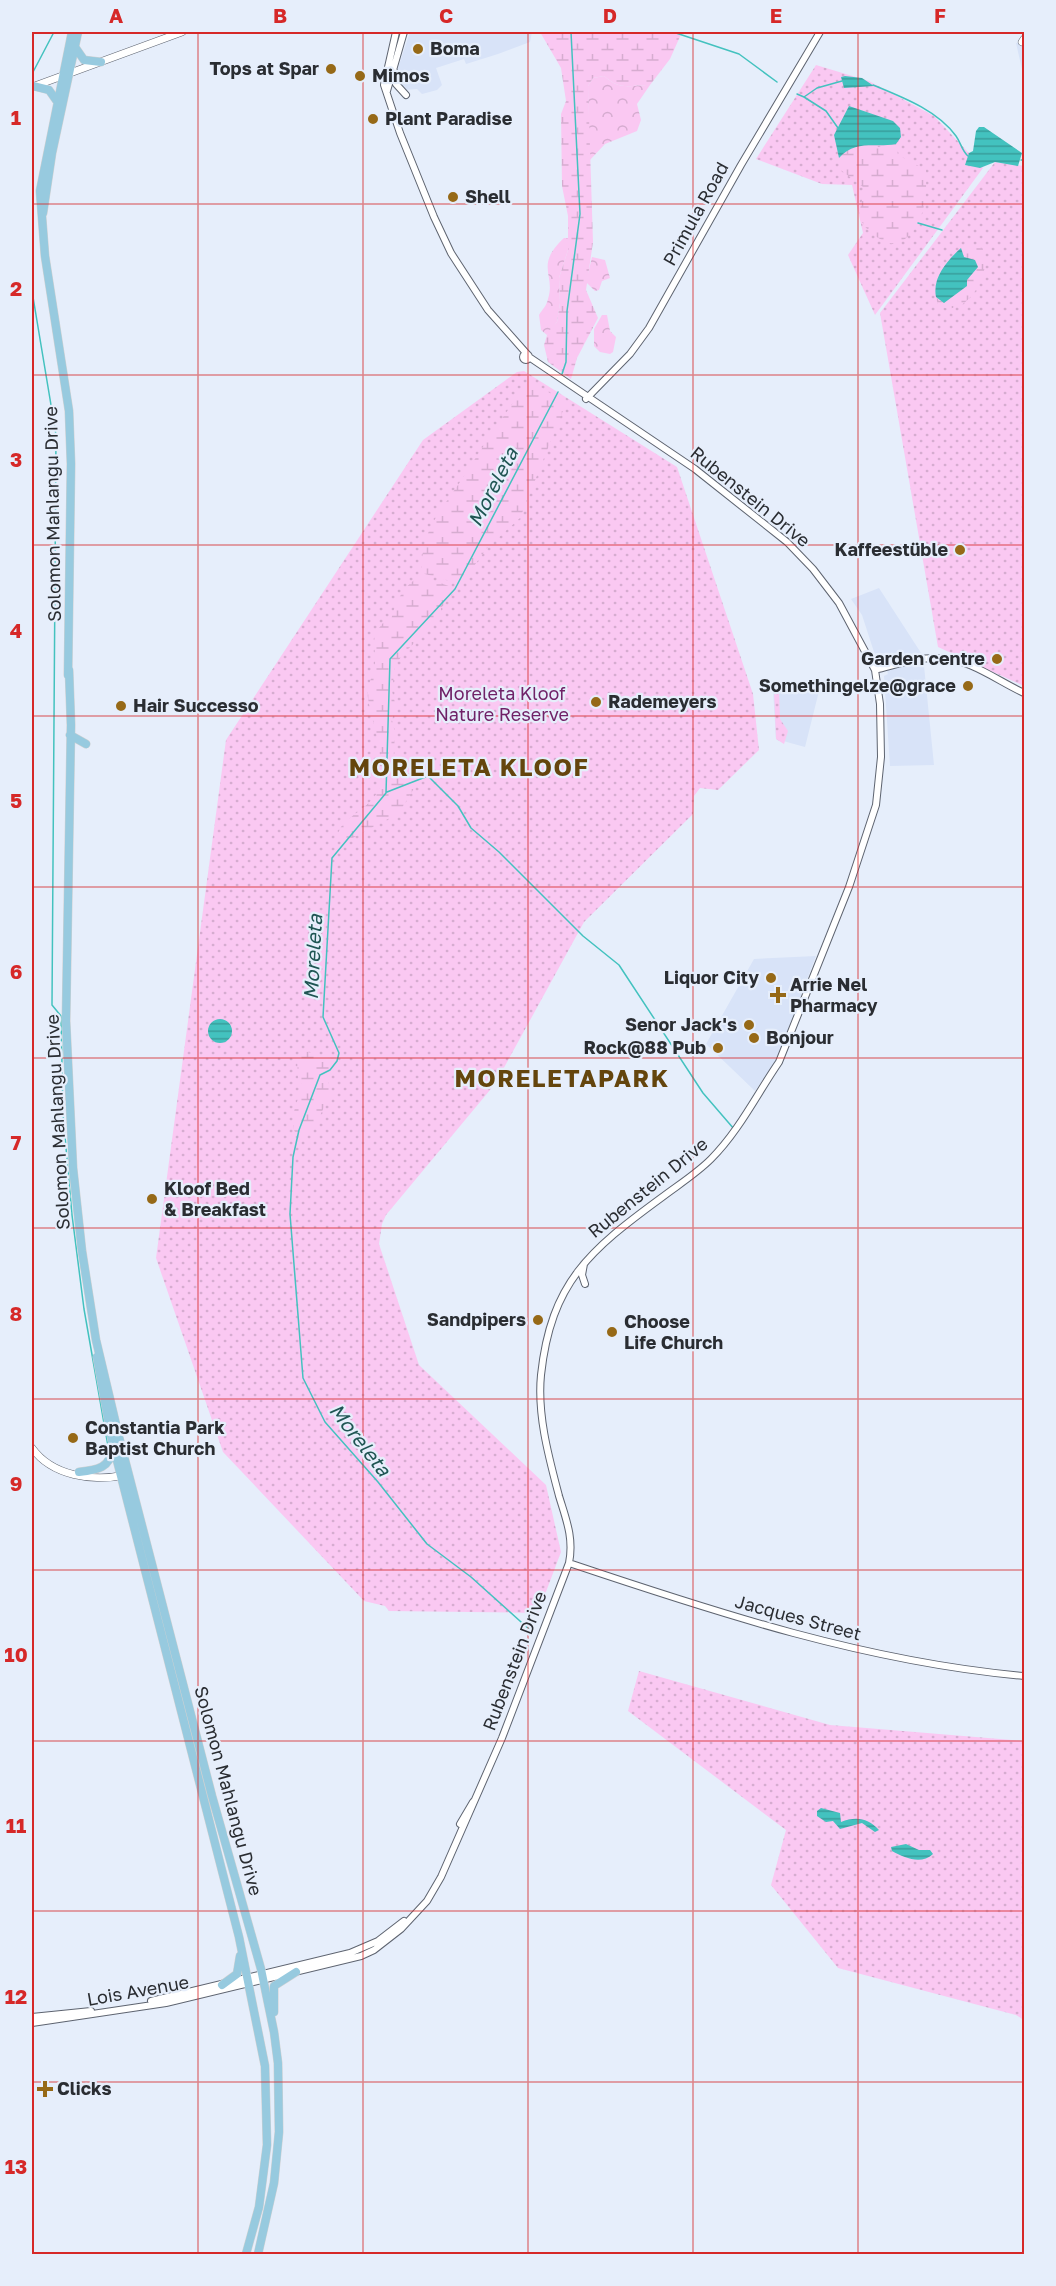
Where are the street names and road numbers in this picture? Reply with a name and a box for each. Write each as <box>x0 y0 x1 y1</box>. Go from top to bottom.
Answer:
street label: Primula Road <box>658 158 733 269</box>
street label: Solomon Mahlangu Drive <box>39 406 65 622</box>
street label: Rubenstein Drive <box>686 441 815 551</box>
street label: Solomon Mahlangu Drive <box>40 1014 74 1230</box>
street label: Rubenstein Drive <box>583 1132 712 1242</box>
street label: Rubenstein Drive <box>477 1588 551 1733</box>
street label: Jacques Street <box>733 1590 864 1644</box>
street label: Solomon Mahlangu Drive <box>190 1684 268 1898</box>
street label: Lois Avenue <box>85 1970 191 2010</box>

